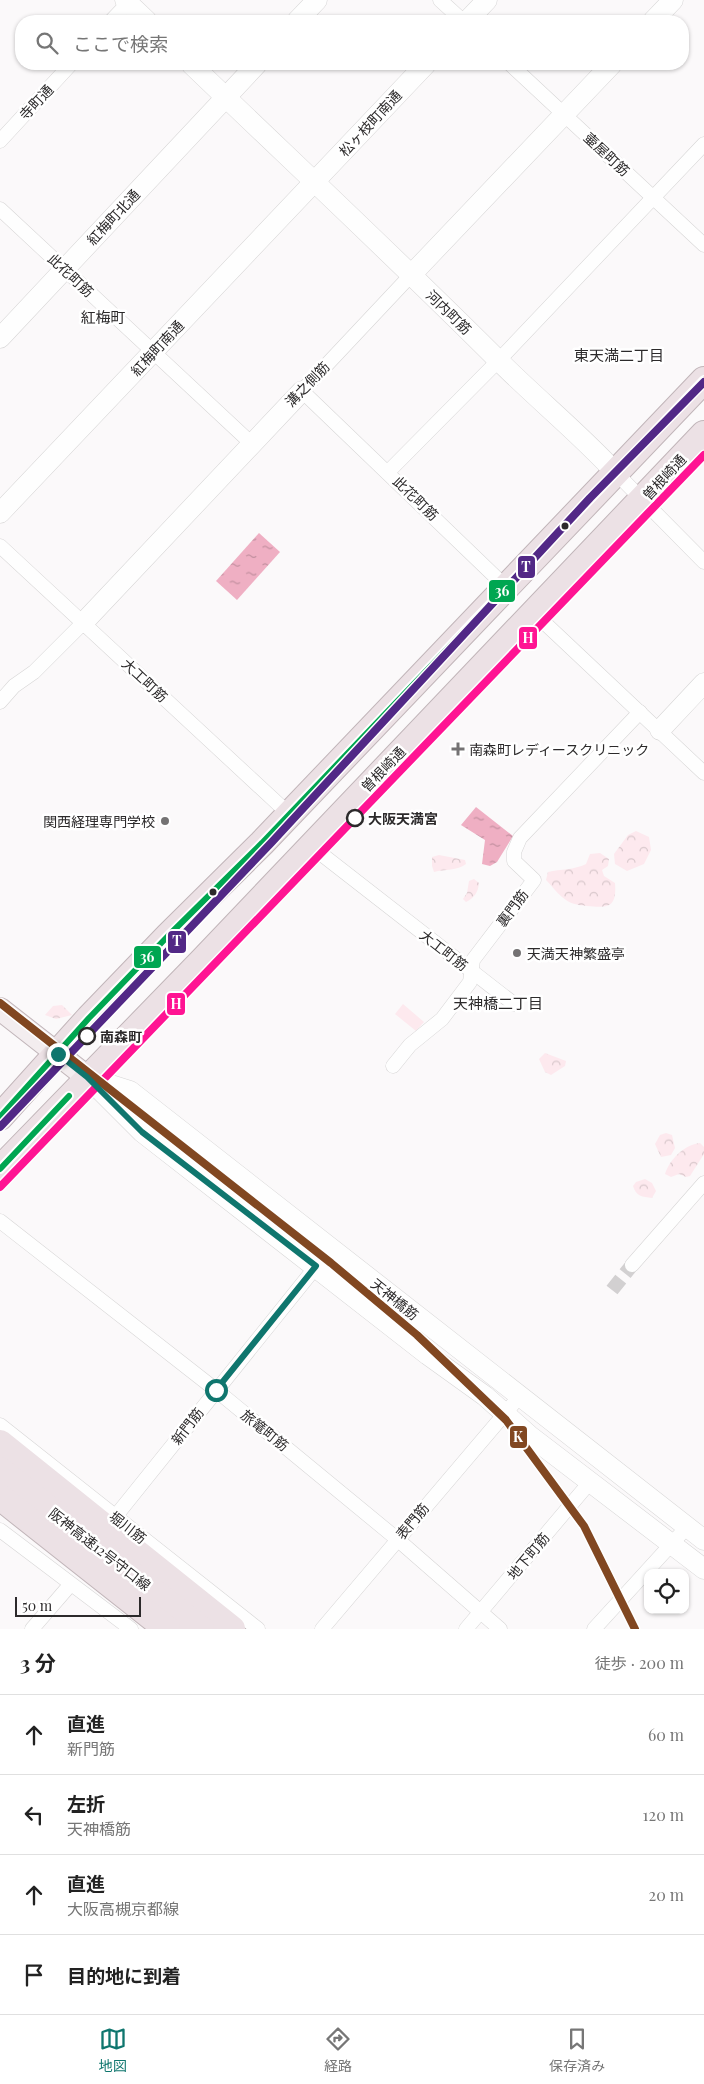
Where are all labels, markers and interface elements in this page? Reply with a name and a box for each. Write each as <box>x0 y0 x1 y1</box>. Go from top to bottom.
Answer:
search box <box>15 15 689 70</box>
icon: search <box>33 29 61 57</box>
text: ここで検索 <box>73 30 168 56</box>
street label: 寺町通 <box>15 80 57 124</box>
street label: 松ヶ枝町南通 <box>334 86 406 160</box>
street label: 壷屋町筋 <box>580 128 634 180</box>
street label: 紅梅町北通 <box>82 185 144 249</box>
street label: 此花町筋 <box>44 249 98 301</box>
street label: 河内町筋 <box>422 286 476 338</box>
district label: 紅梅町 <box>80 307 126 327</box>
street label: 紅梅町南通 <box>126 316 188 380</box>
district label: 東天満二丁目 <box>574 345 664 365</box>
street label: 溝之側筋 <box>281 357 333 411</box>
street label: 曽根崎通 <box>638 450 690 504</box>
street label: 此花町筋 <box>389 472 443 524</box>
unlabelled marker <box>560 521 570 531</box>
line badge: T <box>517 555 536 579</box>
text: T <box>521 557 531 576</box>
line badge: 36 <box>488 579 516 603</box>
text: 36 <box>495 581 509 600</box>
line badge: H <box>518 626 538 650</box>
text: H <box>522 628 534 647</box>
street label: 大工町筋 <box>118 654 172 706</box>
place label: 南森町レディースクリニック <box>469 740 649 759</box>
street label: 曽根崎通 <box>357 742 409 796</box>
marker: 南森町レディースクリニック <box>451 742 465 756</box>
marker: 大阪天満宮 <box>346 809 364 827</box>
place label: 大阪天満宮 <box>368 809 438 828</box>
place label: 関西経理専門学校 <box>43 812 155 831</box>
marker: 関西経理専門学校 <box>159 815 171 827</box>
street label: 裏門筋 <box>492 886 532 930</box>
unlabelled marker <box>208 887 218 897</box>
street label: 大工町筋 <box>416 925 472 975</box>
line badge: T <box>167 930 187 954</box>
text: T <box>172 931 182 950</box>
place label: 天満天神繁盛亭 <box>527 944 625 963</box>
line badge: 36 <box>133 945 162 969</box>
text: 36 <box>140 947 154 966</box>
marker: 天満天神繁盛亭 <box>511 947 523 959</box>
line badge: H <box>166 992 186 1016</box>
district label: 天神橋二丁目 <box>453 993 543 1013</box>
text: H <box>170 994 182 1013</box>
marker: 南森町 <box>78 1027 96 1045</box>
place label: 南森町 <box>100 1027 142 1046</box>
route end <box>47 1043 70 1066</box>
street label: 天神橋筋 <box>367 1274 423 1324</box>
route start <box>205 1379 228 1402</box>
street label: 新門筋 <box>167 1404 207 1448</box>
street label: 旅篭町筋 <box>237 1405 293 1455</box>
line badge: K <box>509 1425 528 1449</box>
text: K <box>513 1427 524 1446</box>
street label: 表門筋 <box>391 1499 433 1543</box>
street label: 阪神高速12号守口線 <box>45 1503 155 1595</box>
street label: 堀川筋 <box>106 1507 150 1547</box>
street label: 地下町筋 <box>503 1528 553 1584</box>
map controls <box>644 1569 689 1614</box>
button: locate <box>644 1569 689 1614</box>
scale bar <box>15 1594 141 1617</box>
text: 50 m <box>22 1596 52 1615</box>
text: 3 分 <box>20 1648 56 1676</box>
text: 徒歩 · 200 m <box>595 1652 684 1673</box>
text: 直進 <box>67 1710 105 1736</box>
icon: ahead <box>20 1721 48 1749</box>
text: 60 m <box>648 1724 684 1745</box>
text: 新門筋 <box>67 1738 115 1759</box>
text: 左折 <box>67 1790 105 1816</box>
icon: left <box>20 1801 48 1829</box>
text: 120 m <box>643 1804 684 1825</box>
text: 天神橋筋 <box>67 1818 131 1839</box>
text: 直進 <box>67 1870 105 1896</box>
icon: ahead <box>20 1881 48 1909</box>
text: 20 m <box>649 1884 684 1905</box>
text: 大阪高槻京都線 <box>67 1898 179 1919</box>
icon: arrive <box>20 1961 48 1989</box>
text: 目的地に到着 <box>67 1962 181 1988</box>
tab: 地図 <box>99 2025 127 2075</box>
tab: 経路 <box>324 2025 352 2075</box>
tab: 保存済み <box>549 2025 605 2075</box>

